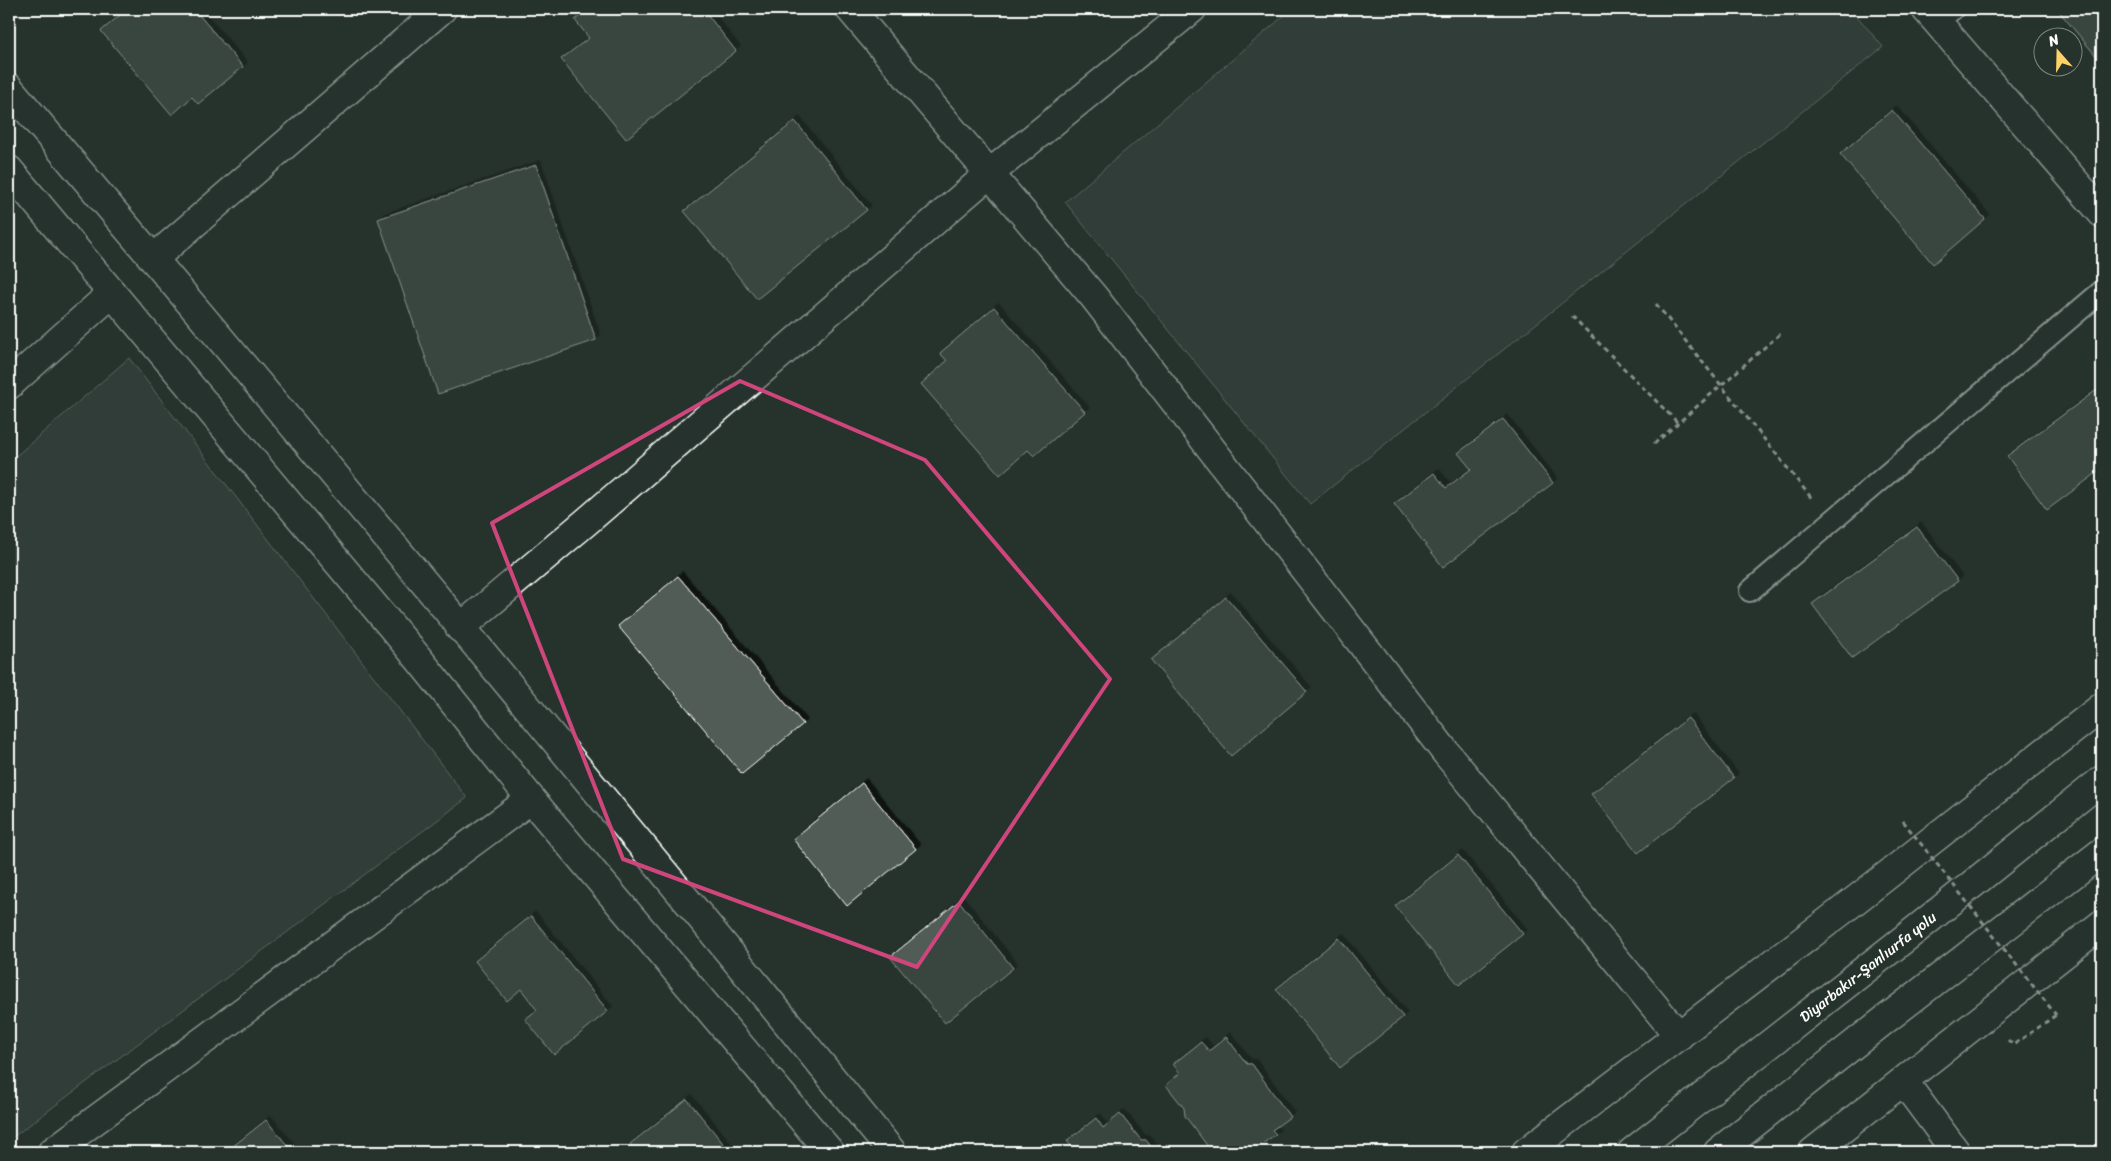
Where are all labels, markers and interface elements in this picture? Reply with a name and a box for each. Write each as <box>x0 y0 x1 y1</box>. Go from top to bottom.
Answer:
text: N <box>2044 27 2063 54</box>
north arrow <box>2034 28 2084 78</box>
street label: Diyarbakır-Şanlıurfa yolu <box>1794 905 1942 1029</box>

